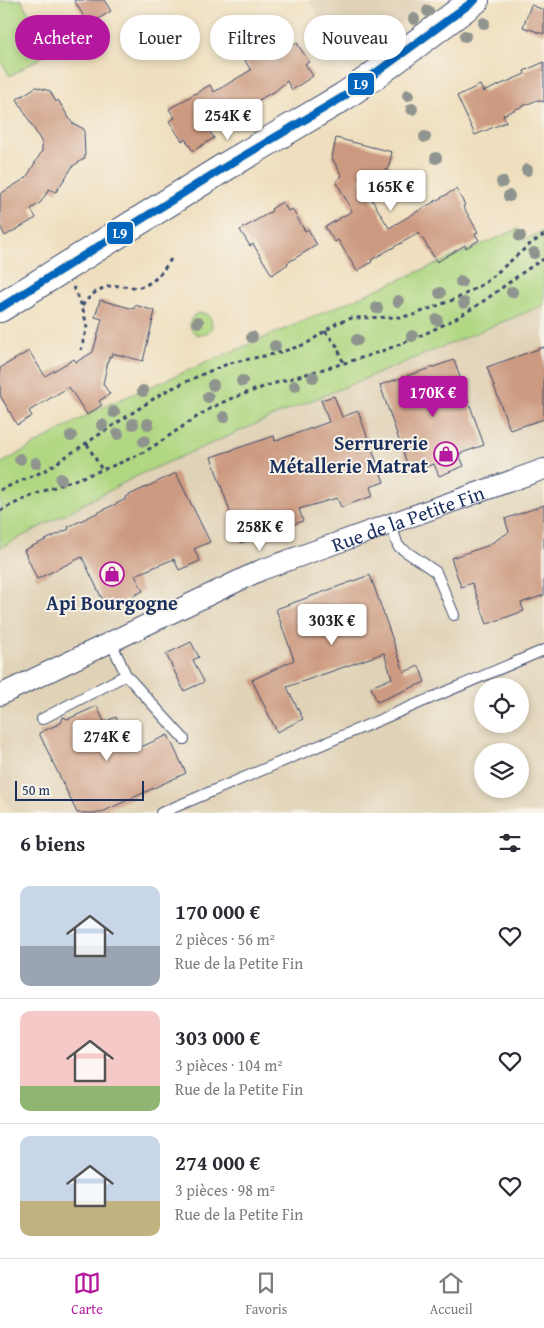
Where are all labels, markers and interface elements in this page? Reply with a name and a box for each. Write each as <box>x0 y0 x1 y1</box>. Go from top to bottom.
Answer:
chip: Acheter <box>15 15 110 60</box>
chip: Louer <box>120 15 200 60</box>
chip: Filtres <box>210 15 294 60</box>
chip: Nouveau <box>304 15 406 60</box>
line badge: L9 <box>347 72 375 96</box>
text: L9 <box>354 74 368 94</box>
pin: 254K € <box>187 98 269 141</box>
text: 254K € <box>205 103 251 127</box>
pin: 165K € <box>350 170 432 212</box>
text: 165K € <box>368 174 414 198</box>
line badge: L9 <box>106 221 134 245</box>
text: L9 <box>113 223 127 243</box>
pin: 170K € <box>392 376 474 418</box>
text: 170K € <box>410 380 456 404</box>
place label: Serrurerie Métallerie Matrat <box>269 428 428 480</box>
shop icon: Serrurerie Métallerie Matrat <box>433 441 459 467</box>
street label: Rue de la Petite Fin <box>327 477 488 558</box>
pin: 258K € <box>219 510 301 552</box>
text: 258K € <box>237 514 283 538</box>
shop icon: Api Bourgogne <box>99 561 125 587</box>
place label: Api Bourgogne <box>46 588 178 617</box>
pin: 303K € <box>291 604 373 646</box>
text: 303K € <box>309 608 355 632</box>
map controls <box>474 678 529 798</box>
button: locate <box>474 678 529 733</box>
pin: 274K € <box>66 720 148 762</box>
text: 274K € <box>84 724 130 748</box>
button: layers <box>474 743 529 798</box>
scale bar <box>15 778 144 801</box>
text: 50 m <box>22 780 50 800</box>
text: 6 biens <box>20 828 85 859</box>
icon: filters <box>496 829 524 857</box>
text: 170 000 € <box>175 896 260 927</box>
icon: home <box>60 906 120 966</box>
icon: heart <box>496 922 524 950</box>
text: 2 pièces · 56 m² <box>175 927 275 951</box>
text: Rue de la Petite Fin <box>175 951 303 975</box>
text: 303 000 € <box>175 1022 260 1053</box>
icon: home <box>60 1031 120 1091</box>
icon: heart <box>496 1047 524 1075</box>
text: 3 pièces · 104 m² <box>175 1053 283 1077</box>
text: Rue de la Petite Fin <box>175 1077 303 1101</box>
text: 274 000 € <box>175 1147 260 1178</box>
icon: home <box>60 1156 120 1216</box>
icon: heart <box>496 1172 524 1200</box>
text: 3 pièces · 98 m² <box>175 1178 275 1202</box>
text: Rue de la Petite Fin <box>175 1202 303 1226</box>
tab: Carte <box>71 1269 103 1319</box>
tab: Favoris <box>245 1269 287 1319</box>
tab: Accueil <box>430 1269 473 1319</box>

